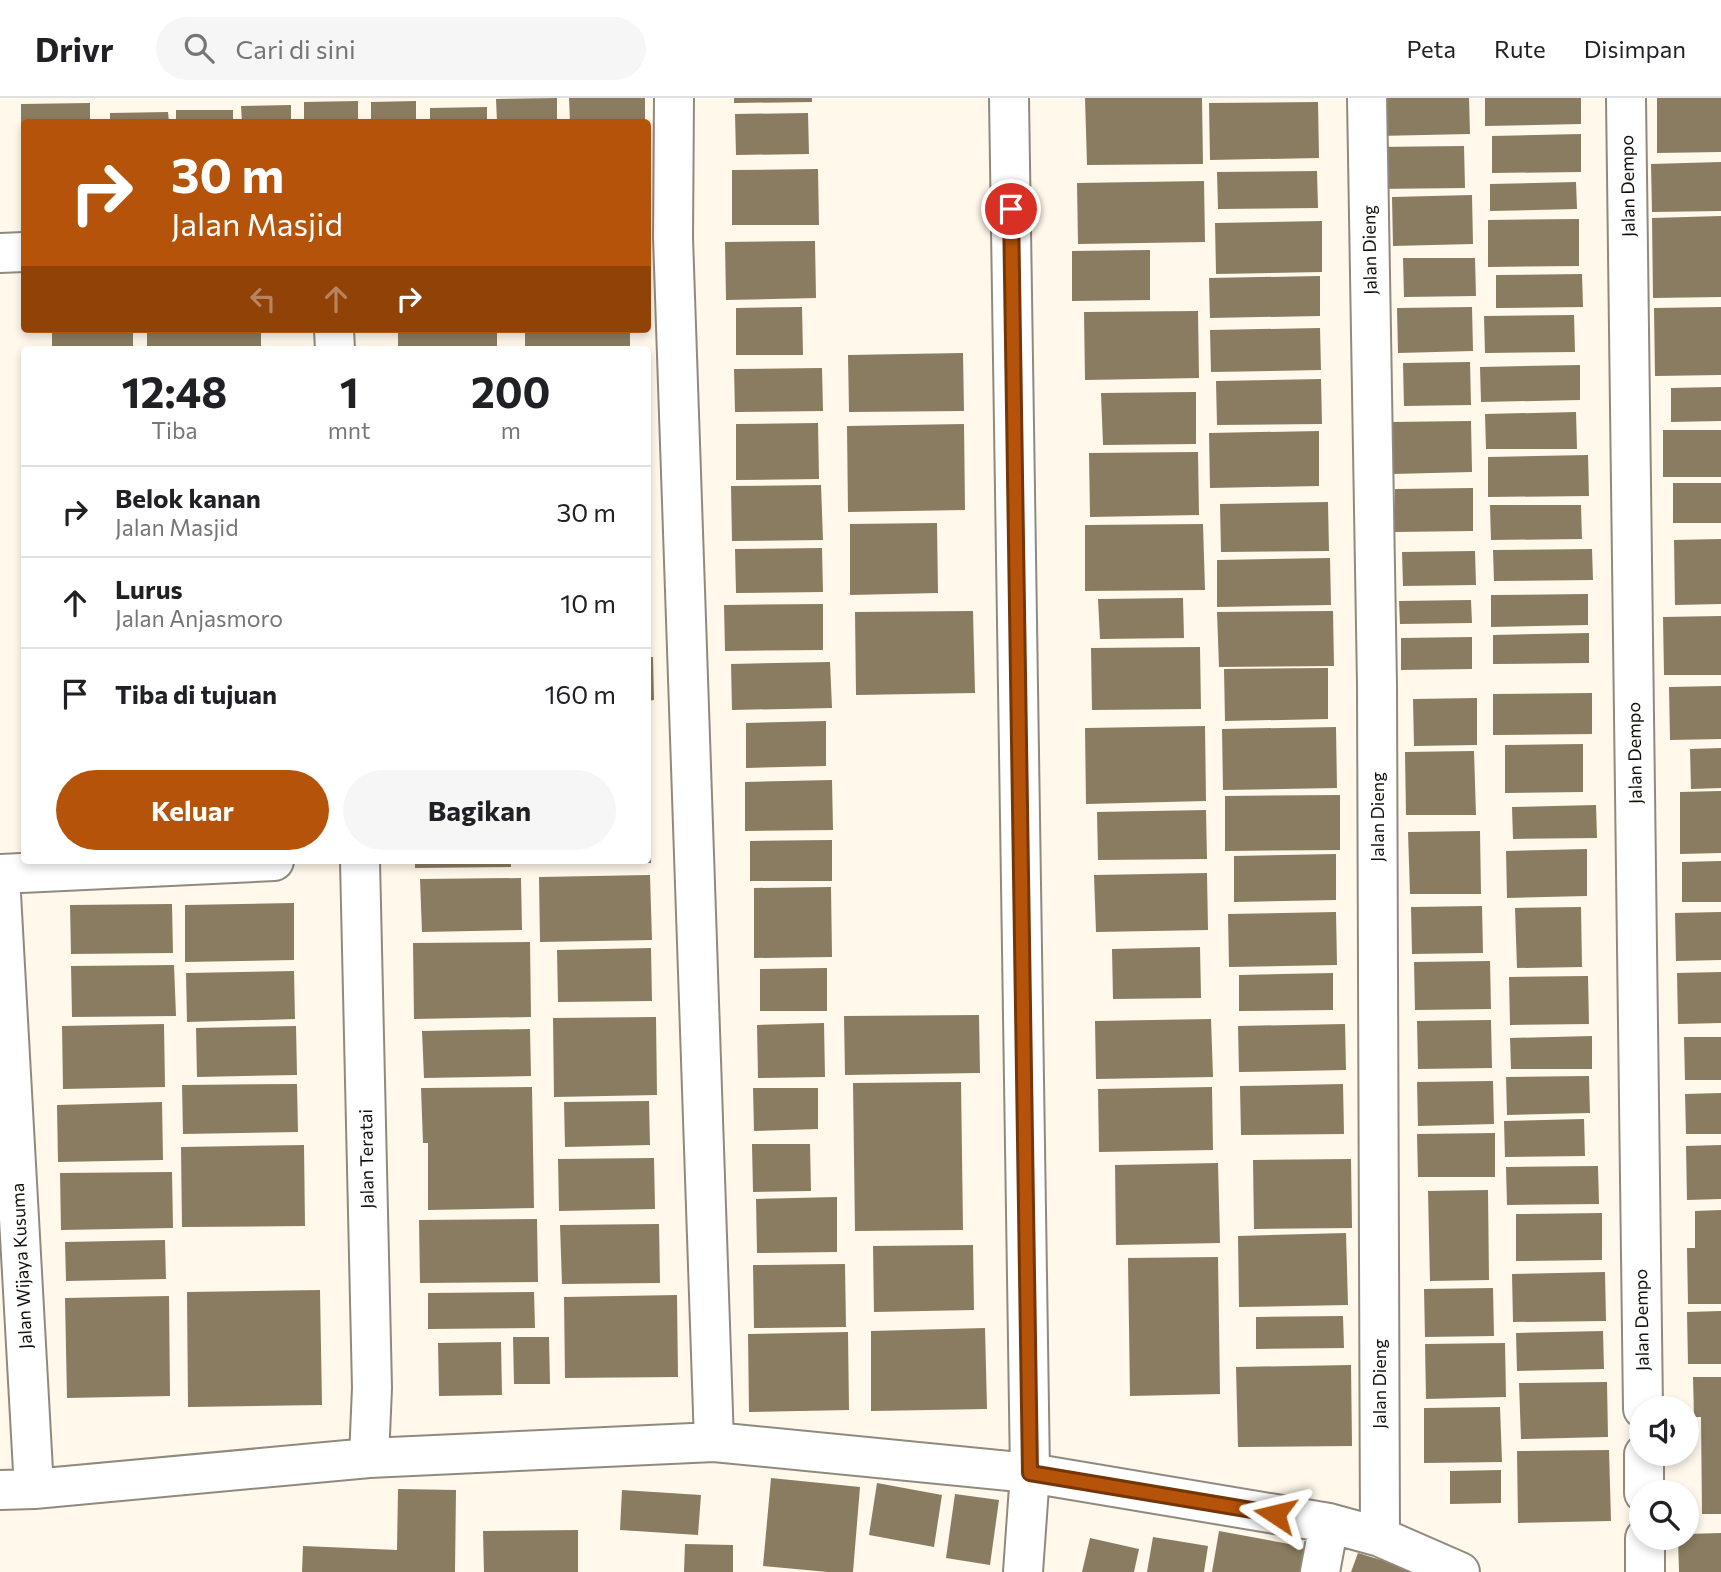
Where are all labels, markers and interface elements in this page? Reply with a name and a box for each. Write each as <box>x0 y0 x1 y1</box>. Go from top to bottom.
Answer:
search box <box>156 17 646 80</box>
text: Drivr <box>35 28 114 69</box>
icon: search <box>180 29 218 67</box>
text: Cari di sini <box>236 33 356 64</box>
text: Peta <box>1406 34 1456 63</box>
text: Rute <box>1494 34 1546 63</box>
text: Disimpan <box>1584 34 1686 63</box>
street label: Jalan Dempo <box>1615 135 1639 237</box>
text: 30 m <box>171 143 284 203</box>
icon: right <box>56 147 147 238</box>
pin <box>981 179 1041 239</box>
icon: arrive <box>992 190 1030 228</box>
text: Jalan Masjid <box>171 203 343 243</box>
street label: Jalan Dieng <box>1357 205 1381 295</box>
icon: left <box>244 280 282 318</box>
icon: ahead <box>317 280 355 318</box>
icon: right <box>390 280 428 318</box>
text: 12:48 <box>122 365 227 417</box>
text: 1 <box>340 365 359 417</box>
text: 200 <box>471 365 550 417</box>
text: Tiba <box>151 416 198 444</box>
text: mnt <box>328 416 370 444</box>
text: m <box>501 416 521 444</box>
text: Belok kanan <box>115 482 261 513</box>
icon: right <box>56 493 94 531</box>
text: 30 m <box>557 496 616 527</box>
text: Jalan Masjid <box>115 513 239 541</box>
text: Lurus <box>115 573 183 604</box>
icon: ahead <box>56 584 94 622</box>
text: 10 m <box>560 587 616 618</box>
text: Jalan Anjasmoro <box>115 604 283 632</box>
icon: arrive <box>56 675 94 713</box>
text: Tiba di tujuan <box>115 678 277 709</box>
text: 160 m <box>544 678 616 709</box>
street label: Jalan Dempo <box>1622 702 1646 804</box>
button: Keluar <box>56 770 329 850</box>
button: Bagikan <box>343 770 616 850</box>
street label: Jalan Dieng <box>1366 772 1388 862</box>
street label: Jalan Teratai <box>354 1109 378 1209</box>
street label: Jalan Wijaya Kusuma <box>6 1182 36 1350</box>
street label: Jalan Dempo <box>1629 1269 1653 1371</box>
street label: Jalan Dieng <box>1368 1339 1390 1429</box>
map controls <box>1629 1396 1699 1550</box>
button: sound <box>1629 1396 1699 1466</box>
position arrow <box>1238 1477 1312 1551</box>
button: search <box>1629 1480 1699 1550</box>

